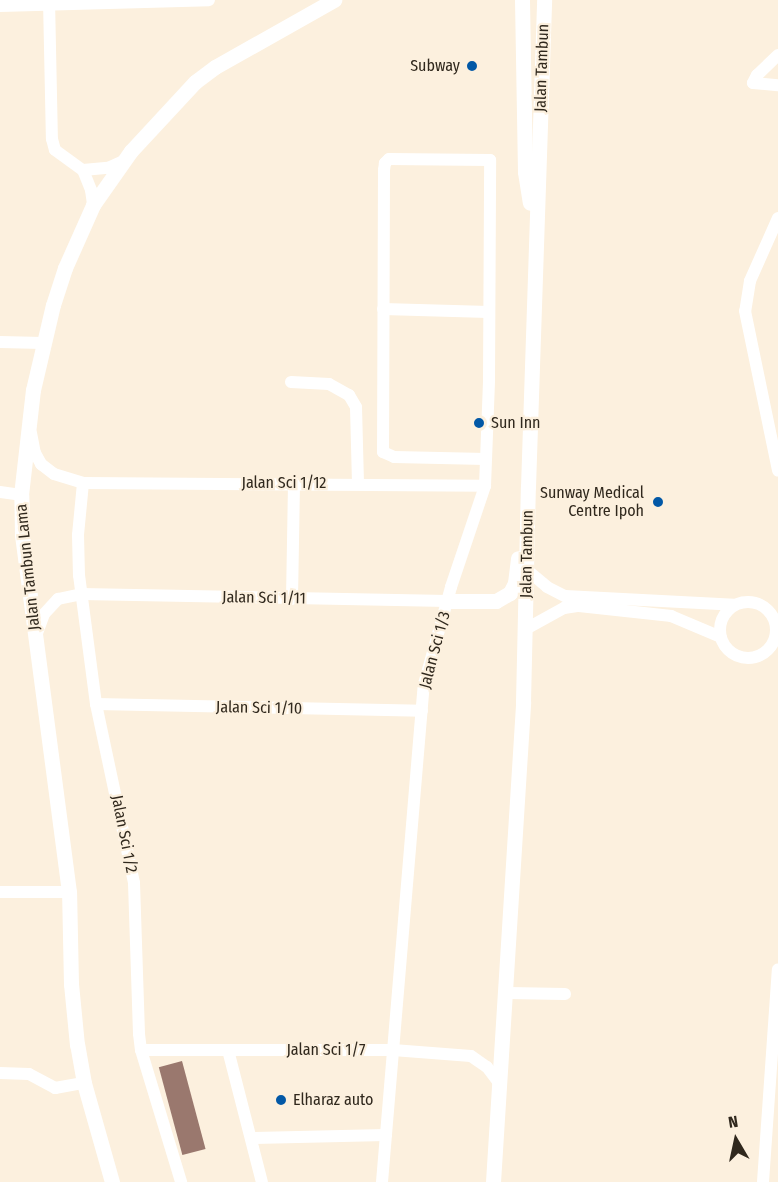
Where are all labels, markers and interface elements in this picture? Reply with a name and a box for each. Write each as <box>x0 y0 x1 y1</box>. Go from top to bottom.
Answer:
street label: Jalan Tambun <box>531 24 553 112</box>
place label: Subway <box>410 56 460 76</box>
marker: Subway <box>465 59 479 73</box>
place label: Sun Inn <box>491 413 541 433</box>
marker: Sun Inn <box>472 416 486 430</box>
street label: Jalan Sci 1/12 <box>242 473 326 493</box>
place label: Sunway Medical Centre Ipoh <box>540 483 644 521</box>
marker: Sunway Medical Centre Ipoh <box>649 493 667 511</box>
street label: Jalan Tambun Lama <box>12 503 44 631</box>
street label: Jalan Tambun <box>517 510 537 598</box>
street label: Jalan Sci 1/11 <box>222 588 306 608</box>
street label: Jalan Sci 1/3 <box>415 609 455 691</box>
street label: Jalan Sci 1/10 <box>216 698 302 718</box>
street label: Jalan Sci 1/2 <box>107 793 141 875</box>
street label: Jalan Sci 1/7 <box>286 1040 366 1060</box>
place label: Elharaz auto <box>293 1090 374 1110</box>
marker: Elharaz auto <box>274 1093 288 1107</box>
north arrow <box>706 1110 766 1170</box>
text: N <box>727 1112 739 1132</box>

